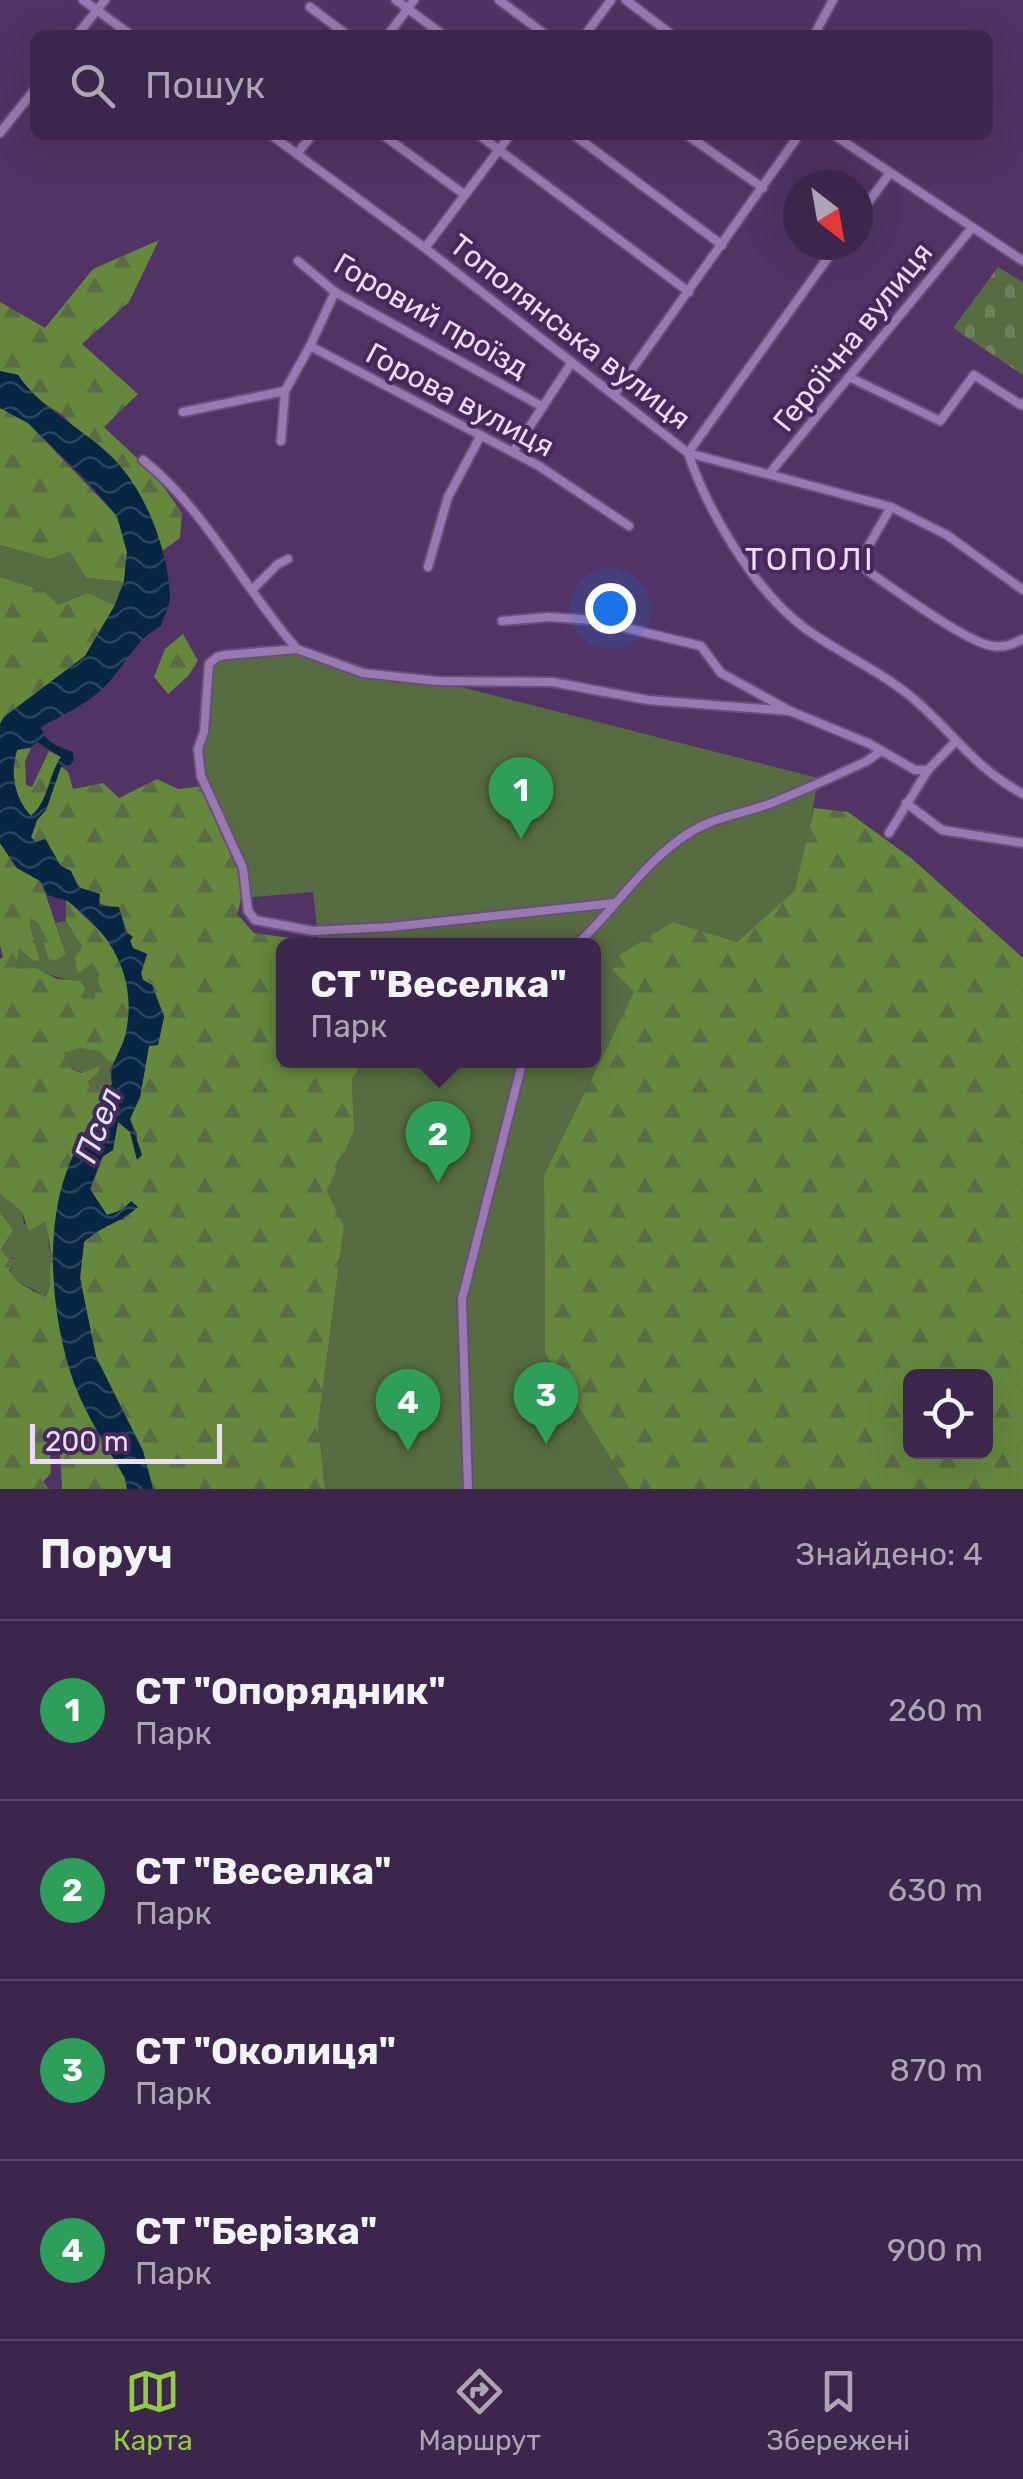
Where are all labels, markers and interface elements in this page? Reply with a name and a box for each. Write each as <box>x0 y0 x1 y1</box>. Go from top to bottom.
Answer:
search box <box>30 30 993 140</box>
icon: search <box>65 58 120 113</box>
text: Пошук <box>145 62 265 108</box>
north arrow <box>783 170 873 260</box>
street label: Тополянська вулиця <box>442 227 698 437</box>
street label: Героїчна вулиця <box>766 235 940 439</box>
street label: Горовий проїзд <box>327 246 535 386</box>
street label: Горова вулиця <box>360 335 560 465</box>
district label: ТОПОЛІ <box>745 540 875 578</box>
your location <box>585 583 636 634</box>
pin: 1 <box>488 756 554 839</box>
popup <box>276 938 601 1068</box>
text: СТ "Веселка" <box>310 961 567 1007</box>
text: Парк <box>310 1007 387 1045</box>
water label: Псел <box>66 1082 130 1168</box>
pin: 2 <box>406 1100 470 1183</box>
pin: 3 <box>514 1362 578 1444</box>
pin: 4 <box>376 1368 440 1451</box>
map controls <box>903 1369 993 1459</box>
button: locate <box>903 1369 993 1459</box>
scale bar <box>30 1419 222 1464</box>
text: 200 m <box>45 1425 129 1458</box>
text: Поруч <box>40 1529 173 1579</box>
text: Знайдено: 4 <box>796 1535 983 1573</box>
text: СТ "Опорядник" <box>135 1668 446 1714</box>
text: 1 <box>65 1691 80 1729</box>
text: 260 m <box>888 1691 983 1729</box>
text: Парк <box>135 1714 212 1752</box>
text: СТ "Веселка" <box>135 1848 391 1894</box>
text: 2 <box>62 1871 83 1909</box>
text: 630 m <box>888 1871 983 1909</box>
text: Парк <box>135 1894 212 1932</box>
text: СТ "Околиця" <box>135 2028 396 2074</box>
text: 3 <box>62 2051 83 2089</box>
text: 870 m <box>890 2051 983 2089</box>
text: Парк <box>135 2074 212 2112</box>
text: СТ "Берізка" <box>135 2208 377 2254</box>
text: 4 <box>62 2231 83 2269</box>
text: 900 m <box>887 2231 983 2269</box>
text: Парк <box>135 2254 212 2292</box>
tab: Карта <box>113 2364 193 2457</box>
tab: Маршрут <box>419 2364 541 2457</box>
tab: Збережені <box>767 2364 910 2457</box>

